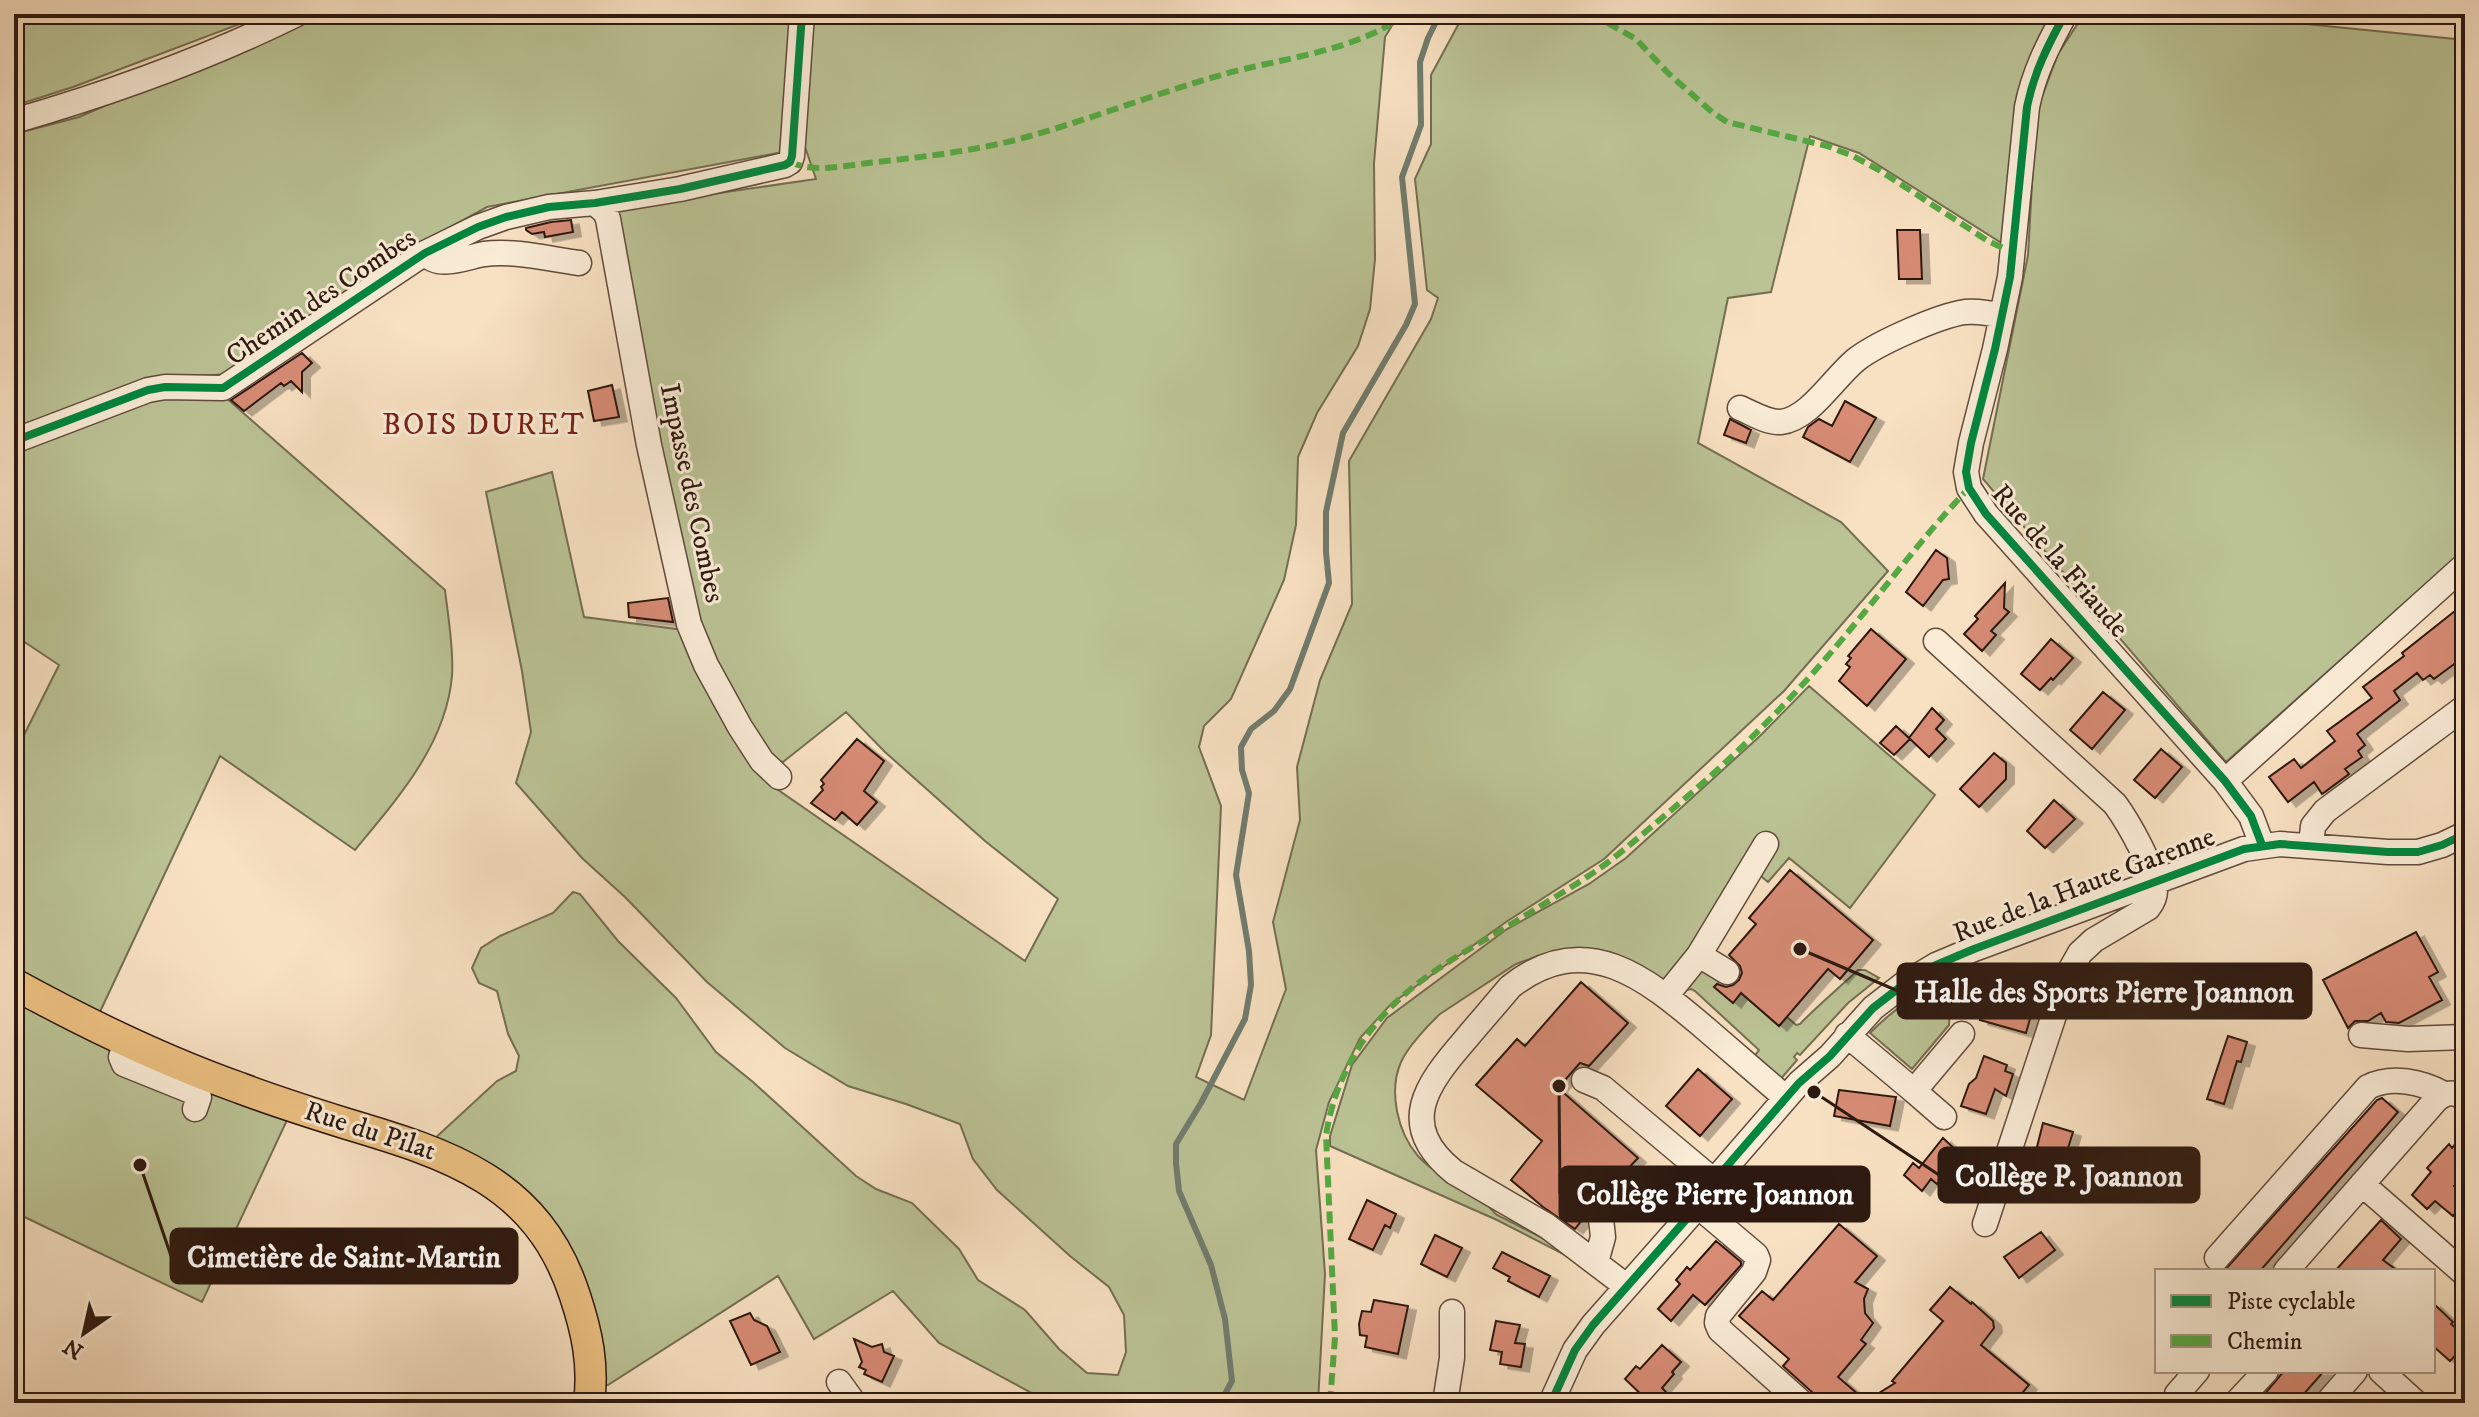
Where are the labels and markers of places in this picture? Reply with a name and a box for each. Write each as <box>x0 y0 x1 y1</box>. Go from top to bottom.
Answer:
callout: Halle des Sports Pierre Joannon <box>1898 964 2311 1018</box>
callout: Collège P. Joannon <box>1939 1148 2199 1202</box>
callout: Collège Pierre Joannon <box>1560 1167 1869 1221</box>
callout: Cimetière de Saint-Martin <box>171 1229 517 1283</box>

